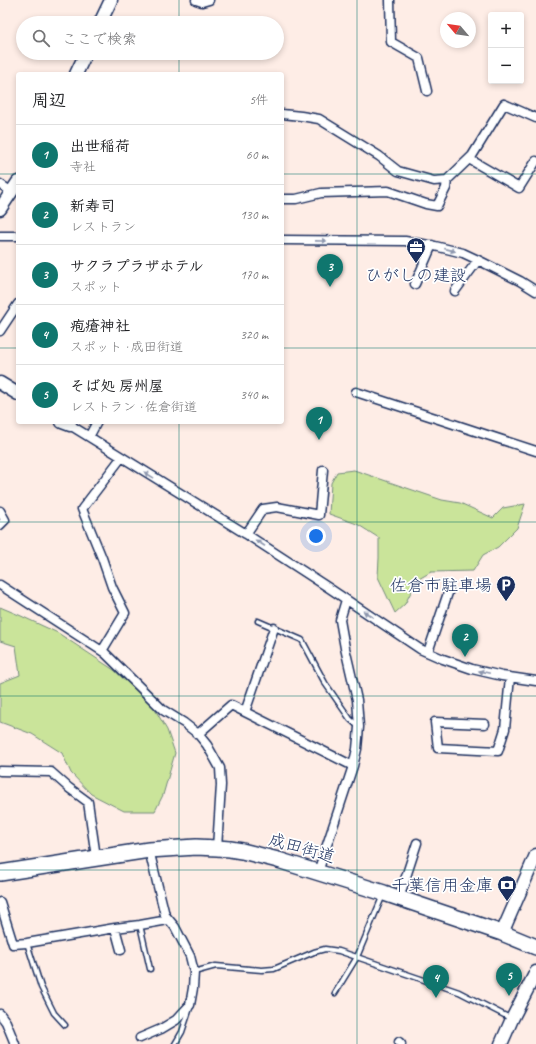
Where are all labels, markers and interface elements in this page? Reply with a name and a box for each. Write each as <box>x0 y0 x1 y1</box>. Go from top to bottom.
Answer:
north arrow <box>440 12 476 48</box>
map controls <box>488 12 524 84</box>
button: + <box>488 12 524 48</box>
search box <box>16 16 284 60</box>
icon: search <box>30 27 52 49</box>
text: ここで検索 <box>62 30 137 49</box>
button: − <box>488 48 524 84</box>
text: 周辺 <box>32 90 66 111</box>
text: 5件 <box>249 92 268 108</box>
text: 出世稲荷 <box>70 137 130 156</box>
text: 1 <box>42 147 48 163</box>
text: 60 m <box>246 147 268 163</box>
text: 寺社 <box>70 159 96 175</box>
text: 新寿司 <box>70 197 115 216</box>
text: 2 <box>42 207 48 223</box>
text: 130 m <box>240 207 268 223</box>
text: レストラン <box>70 219 136 235</box>
office icon: ひがしの建設 <box>405 236 427 264</box>
one-way arrow <box>315 238 328 244</box>
one-way arrow <box>444 247 456 253</box>
pin: 3 <box>317 254 343 287</box>
text: サクラプラザホテル <box>70 257 204 276</box>
place label: ひがしの建設 <box>365 265 467 286</box>
text: 3 <box>42 267 48 283</box>
text: 170 m <box>240 267 268 283</box>
text: スポット <box>70 279 122 295</box>
text: 疱瘡神社 <box>70 317 130 336</box>
text: 4 <box>42 327 48 343</box>
text: 320 m <box>240 327 268 343</box>
text: スポット · 成田街道 <box>70 339 183 355</box>
text: そば処 房州屋 <box>70 377 164 396</box>
text: 5 <box>42 387 48 403</box>
text: 340 m <box>240 387 268 403</box>
text: レストラン · 佐倉街道 <box>70 399 197 415</box>
pin: 1 <box>306 407 332 440</box>
one-way arrow <box>144 471 154 479</box>
your location <box>306 526 326 546</box>
one-way arrow <box>254 540 265 547</box>
parking icon: 佐倉市駐車場 <box>495 574 517 602</box>
place label: 佐倉市駐車場 <box>390 575 492 596</box>
one-way arrow <box>363 611 374 618</box>
pin: 2 <box>452 624 478 657</box>
one-way arrow <box>478 669 490 675</box>
street label: 成田街道 <box>266 829 338 867</box>
bank icon: 千葉信用金庫 <box>496 874 518 902</box>
place label: 千葉信用金庫 <box>391 875 493 896</box>
pin: 5 <box>496 963 522 996</box>
pin: 4 <box>423 965 449 998</box>

